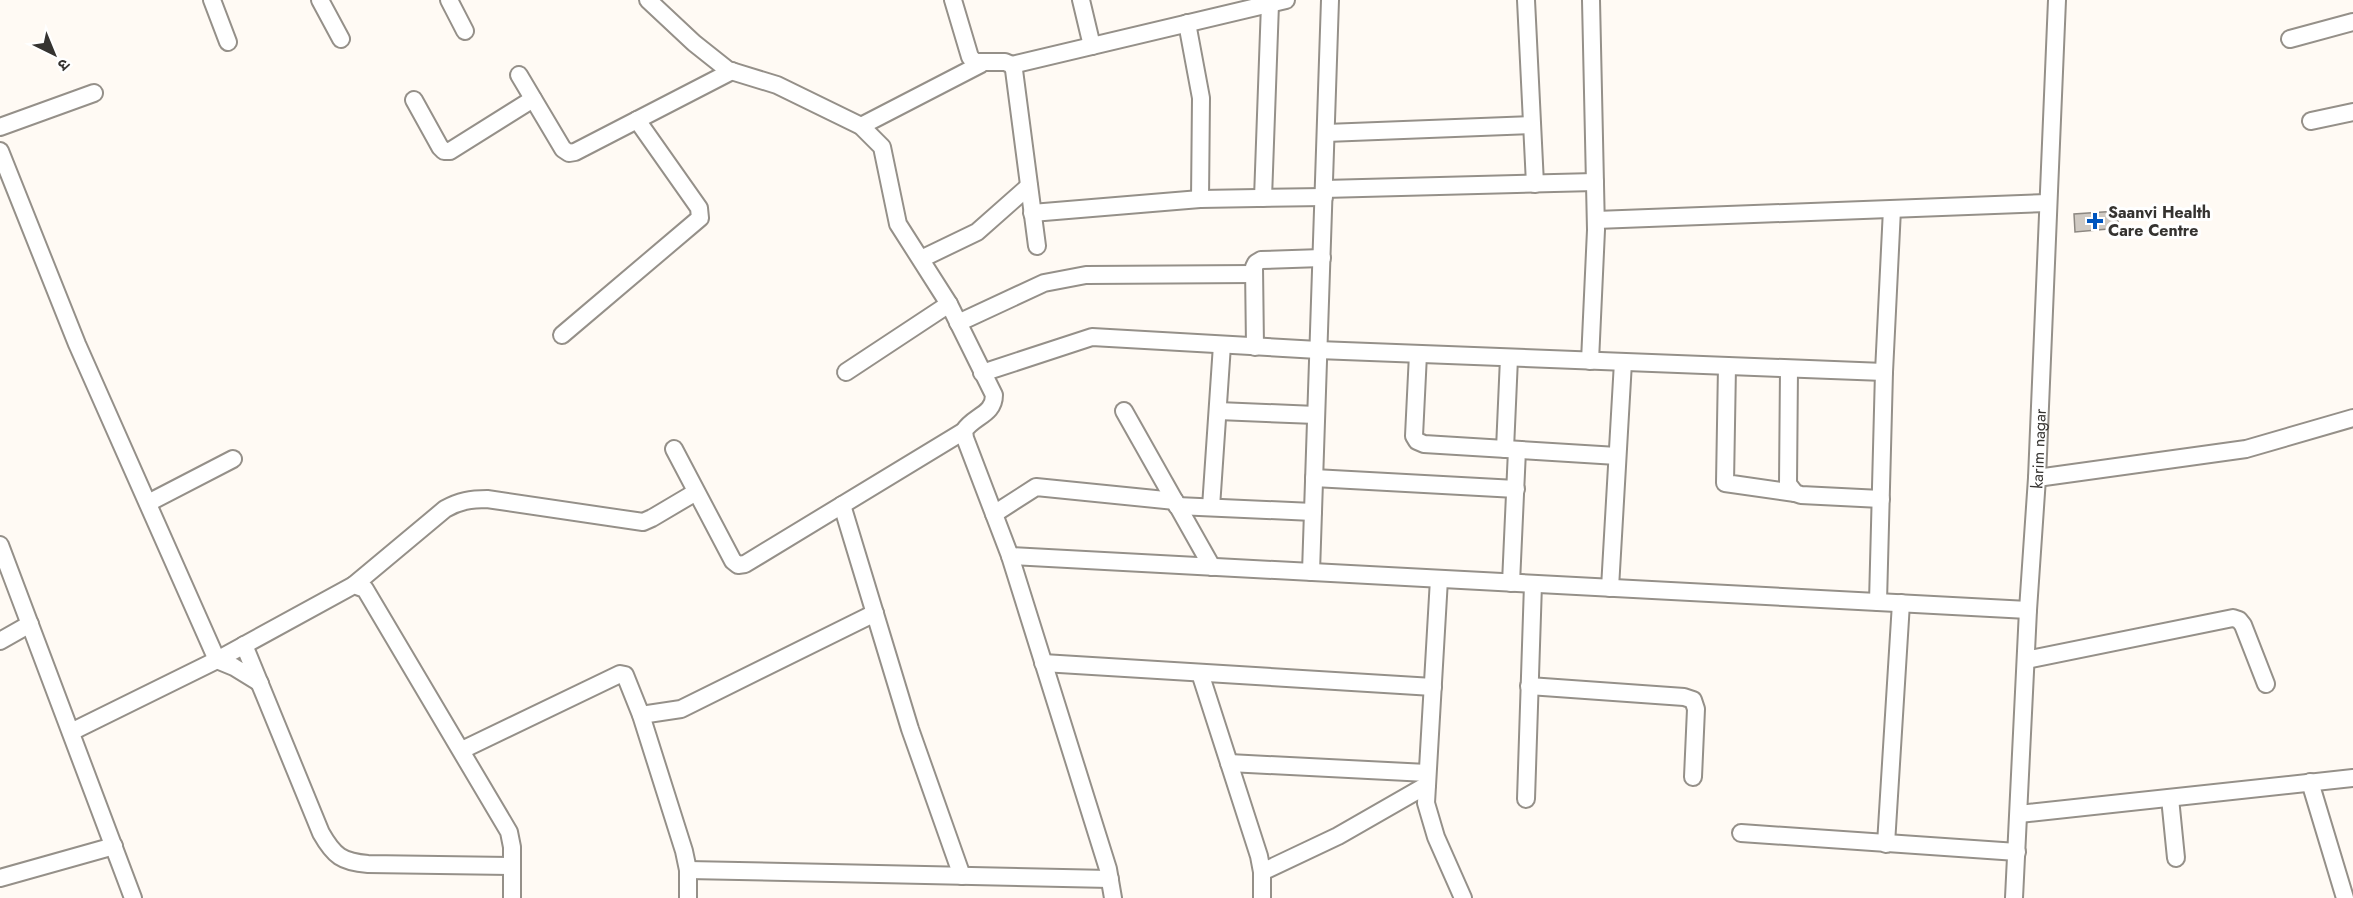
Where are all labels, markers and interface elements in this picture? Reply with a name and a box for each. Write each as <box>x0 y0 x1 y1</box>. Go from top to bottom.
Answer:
north arrow <box>24 24 84 84</box>
text: उ <box>52 53 75 77</box>
place label: Saanvi Health Care Centre <box>2108 201 2211 242</box>
marker: Saanvi Health Care Centre <box>2086 212 2104 230</box>
street label: karim nagar <box>2025 408 2052 490</box>

